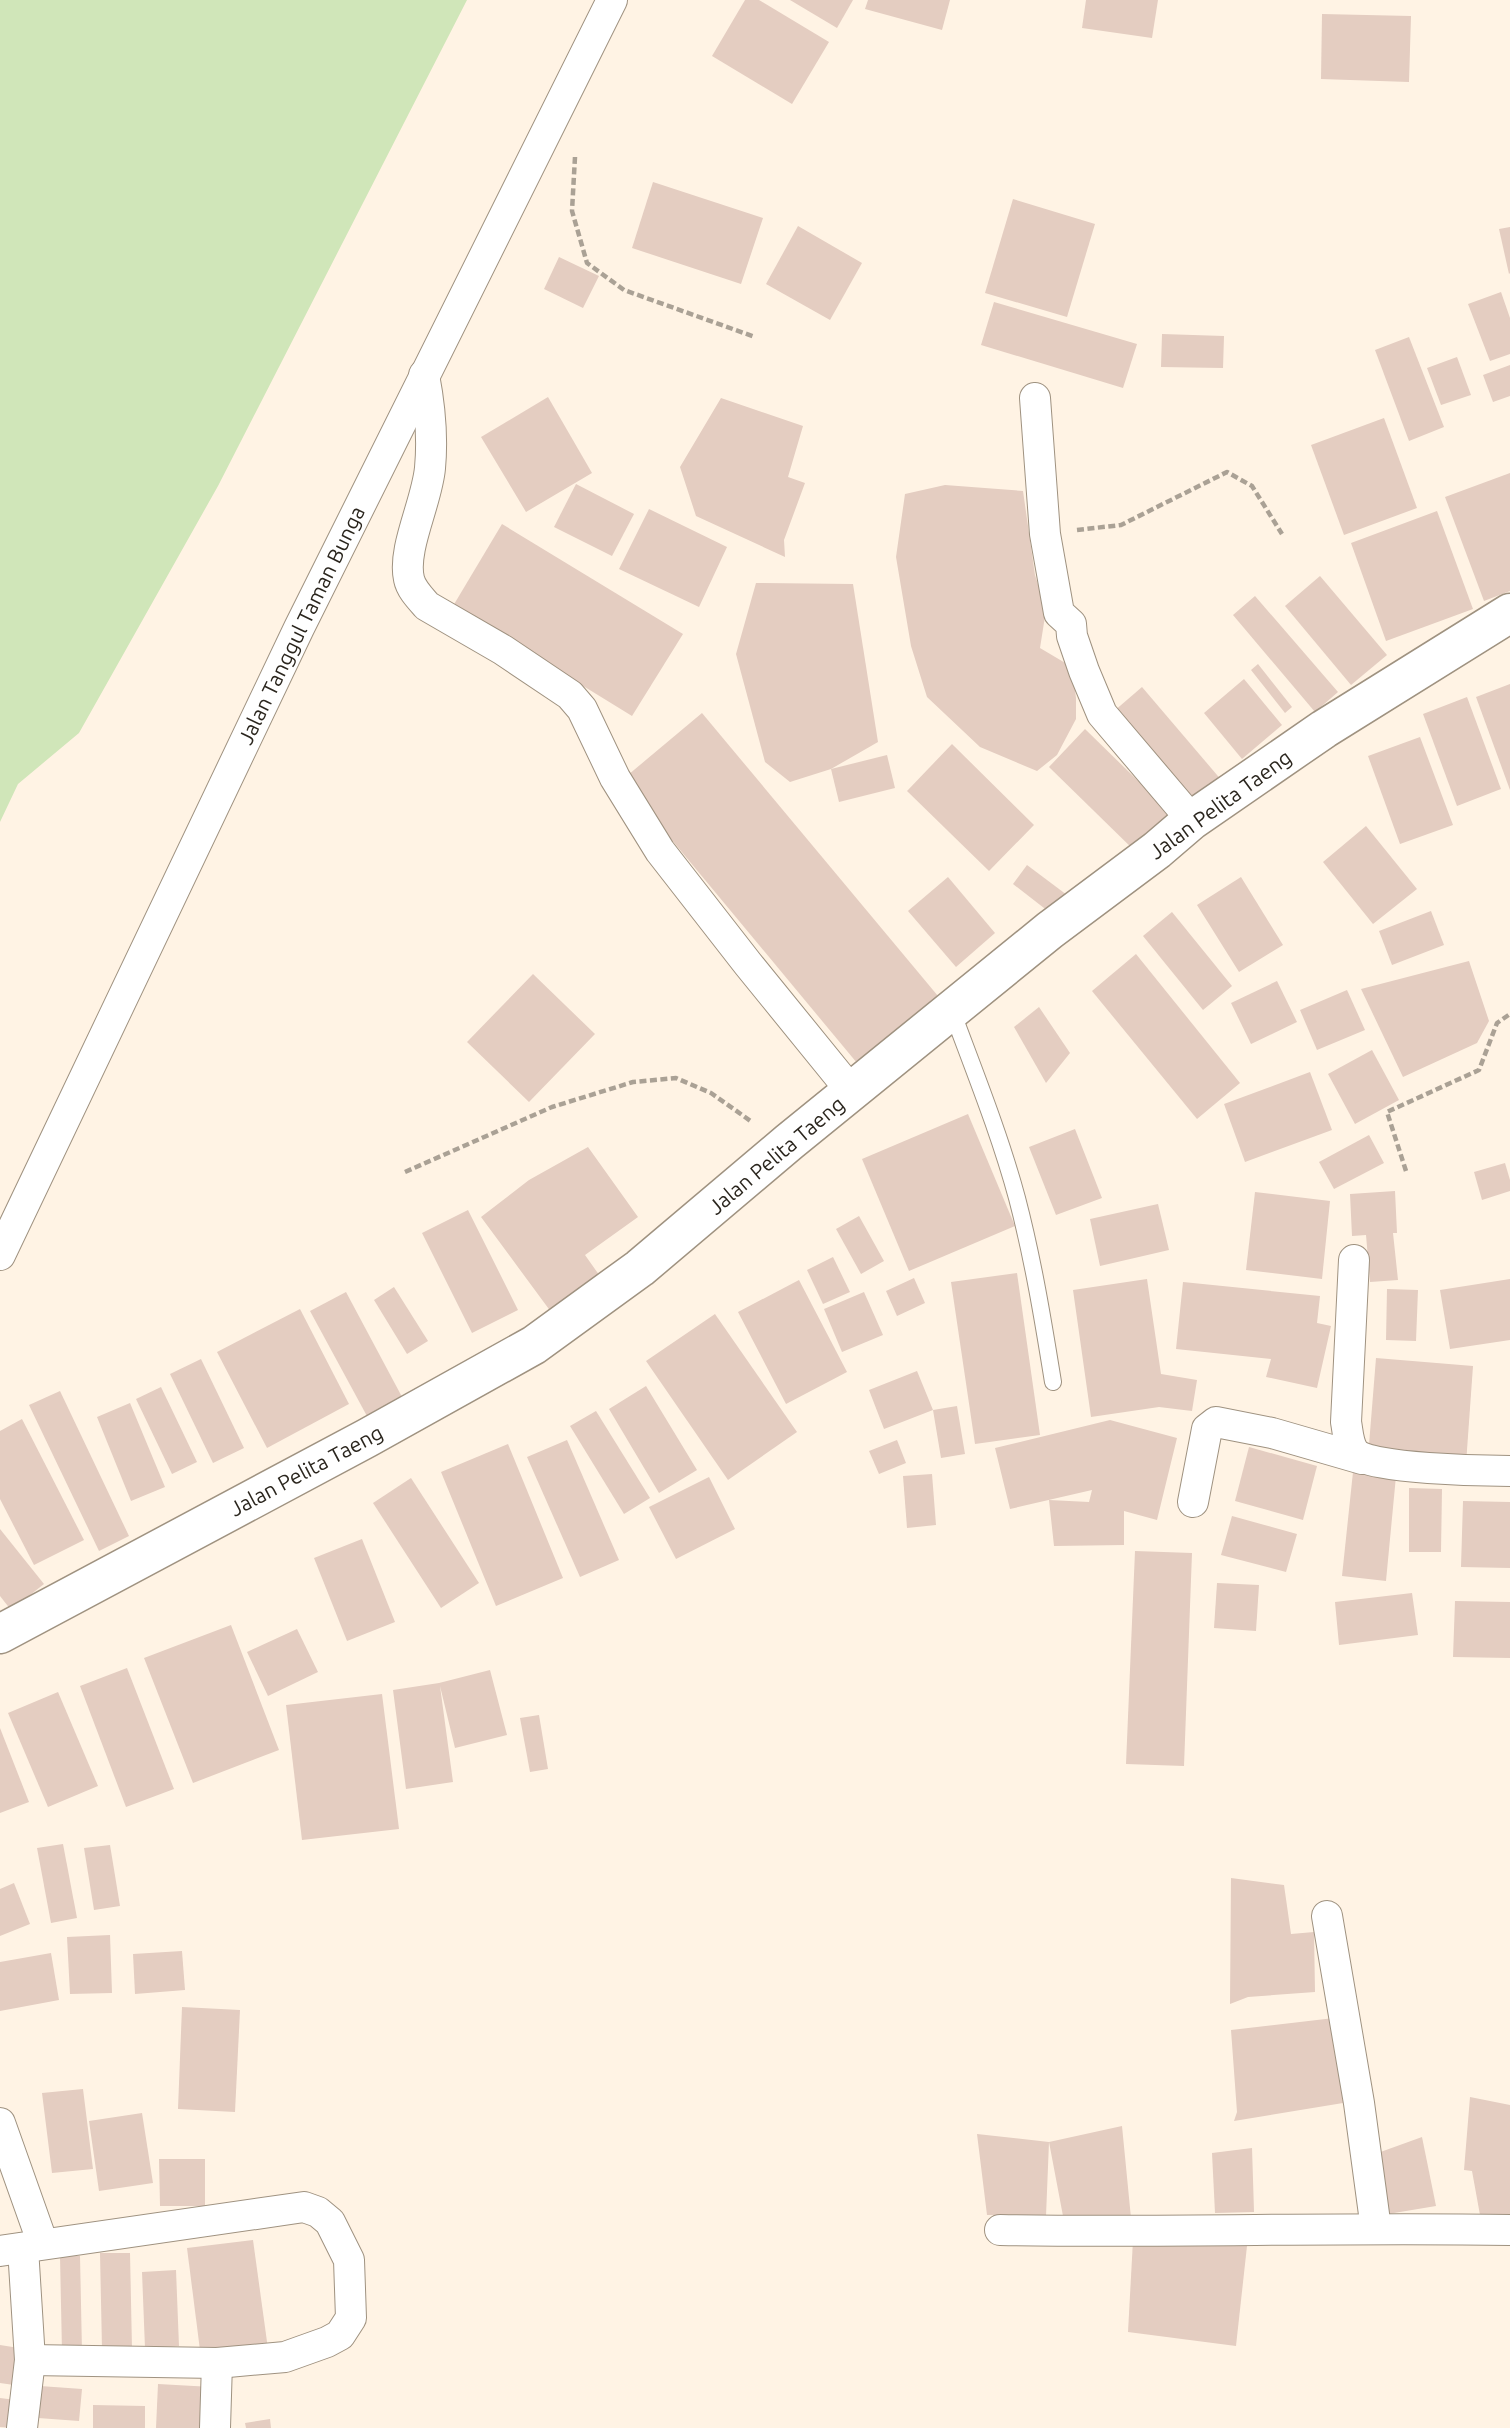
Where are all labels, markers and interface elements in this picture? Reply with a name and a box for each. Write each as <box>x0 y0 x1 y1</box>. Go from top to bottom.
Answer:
street label: Jalan Tanggul Taman Bunga <box>233 502 369 748</box>
street label: Jalan Pelita Taeng <box>1144 744 1296 864</box>
street label: Jalan Pelita Taeng <box>703 1091 849 1219</box>
street label: Jalan Pelita Taeng <box>225 1420 387 1520</box>

